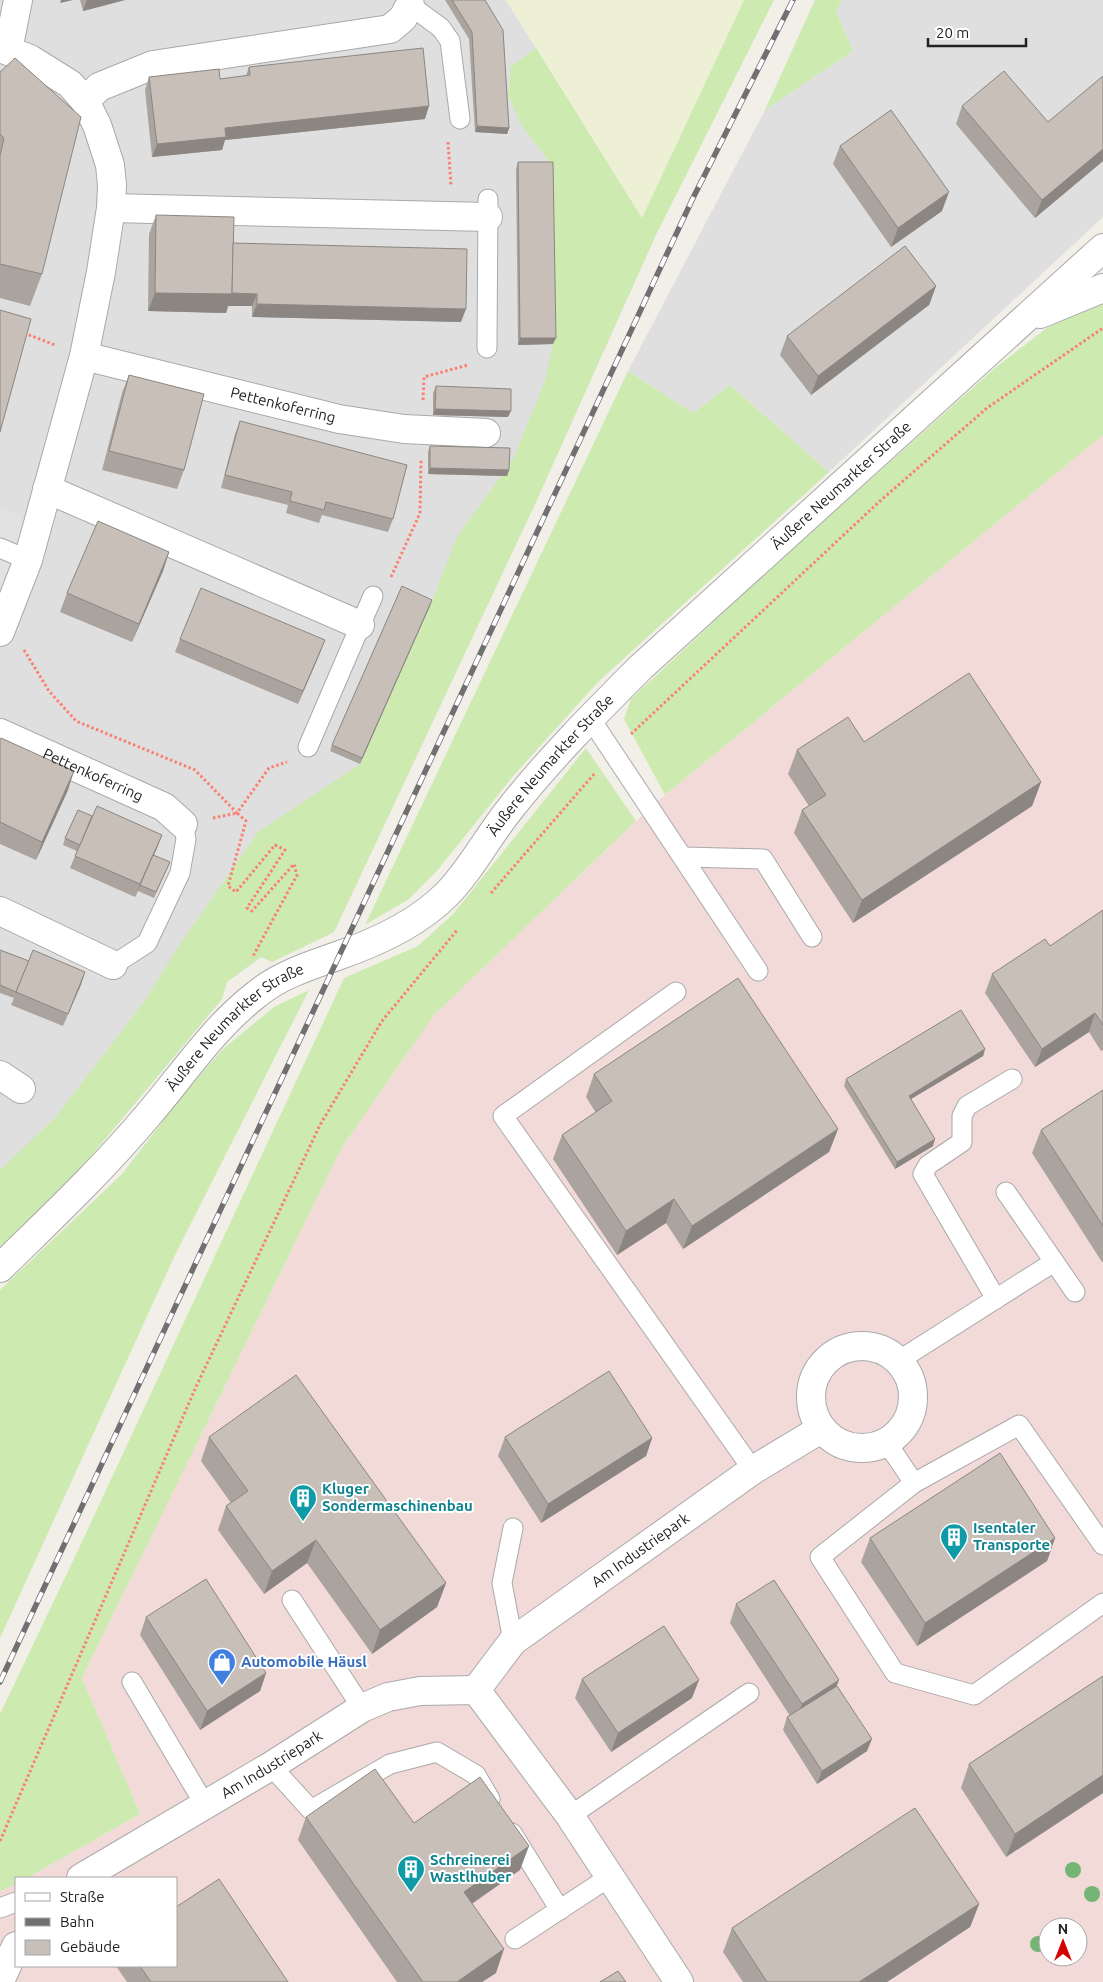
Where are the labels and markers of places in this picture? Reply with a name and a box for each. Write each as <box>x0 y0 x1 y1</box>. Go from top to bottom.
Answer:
place label: Kluger Sondermaschinenbau <box>322 1480 473 1514</box>
building icon: Kluger Sondermaschinenbau <box>288 1483 318 1522</box>
place label: Isentaler Transporte <box>973 1519 1050 1553</box>
building icon: Isentaler Transporte <box>939 1522 969 1561</box>
shop icon: Automobile Häusl <box>207 1647 237 1686</box>
place label: Automobile Häusl <box>241 1653 367 1670</box>
place label: Schreinerei Wastlhuber <box>430 1851 512 1885</box>
building icon: Schreinerei Wastlhuber <box>396 1854 426 1893</box>

